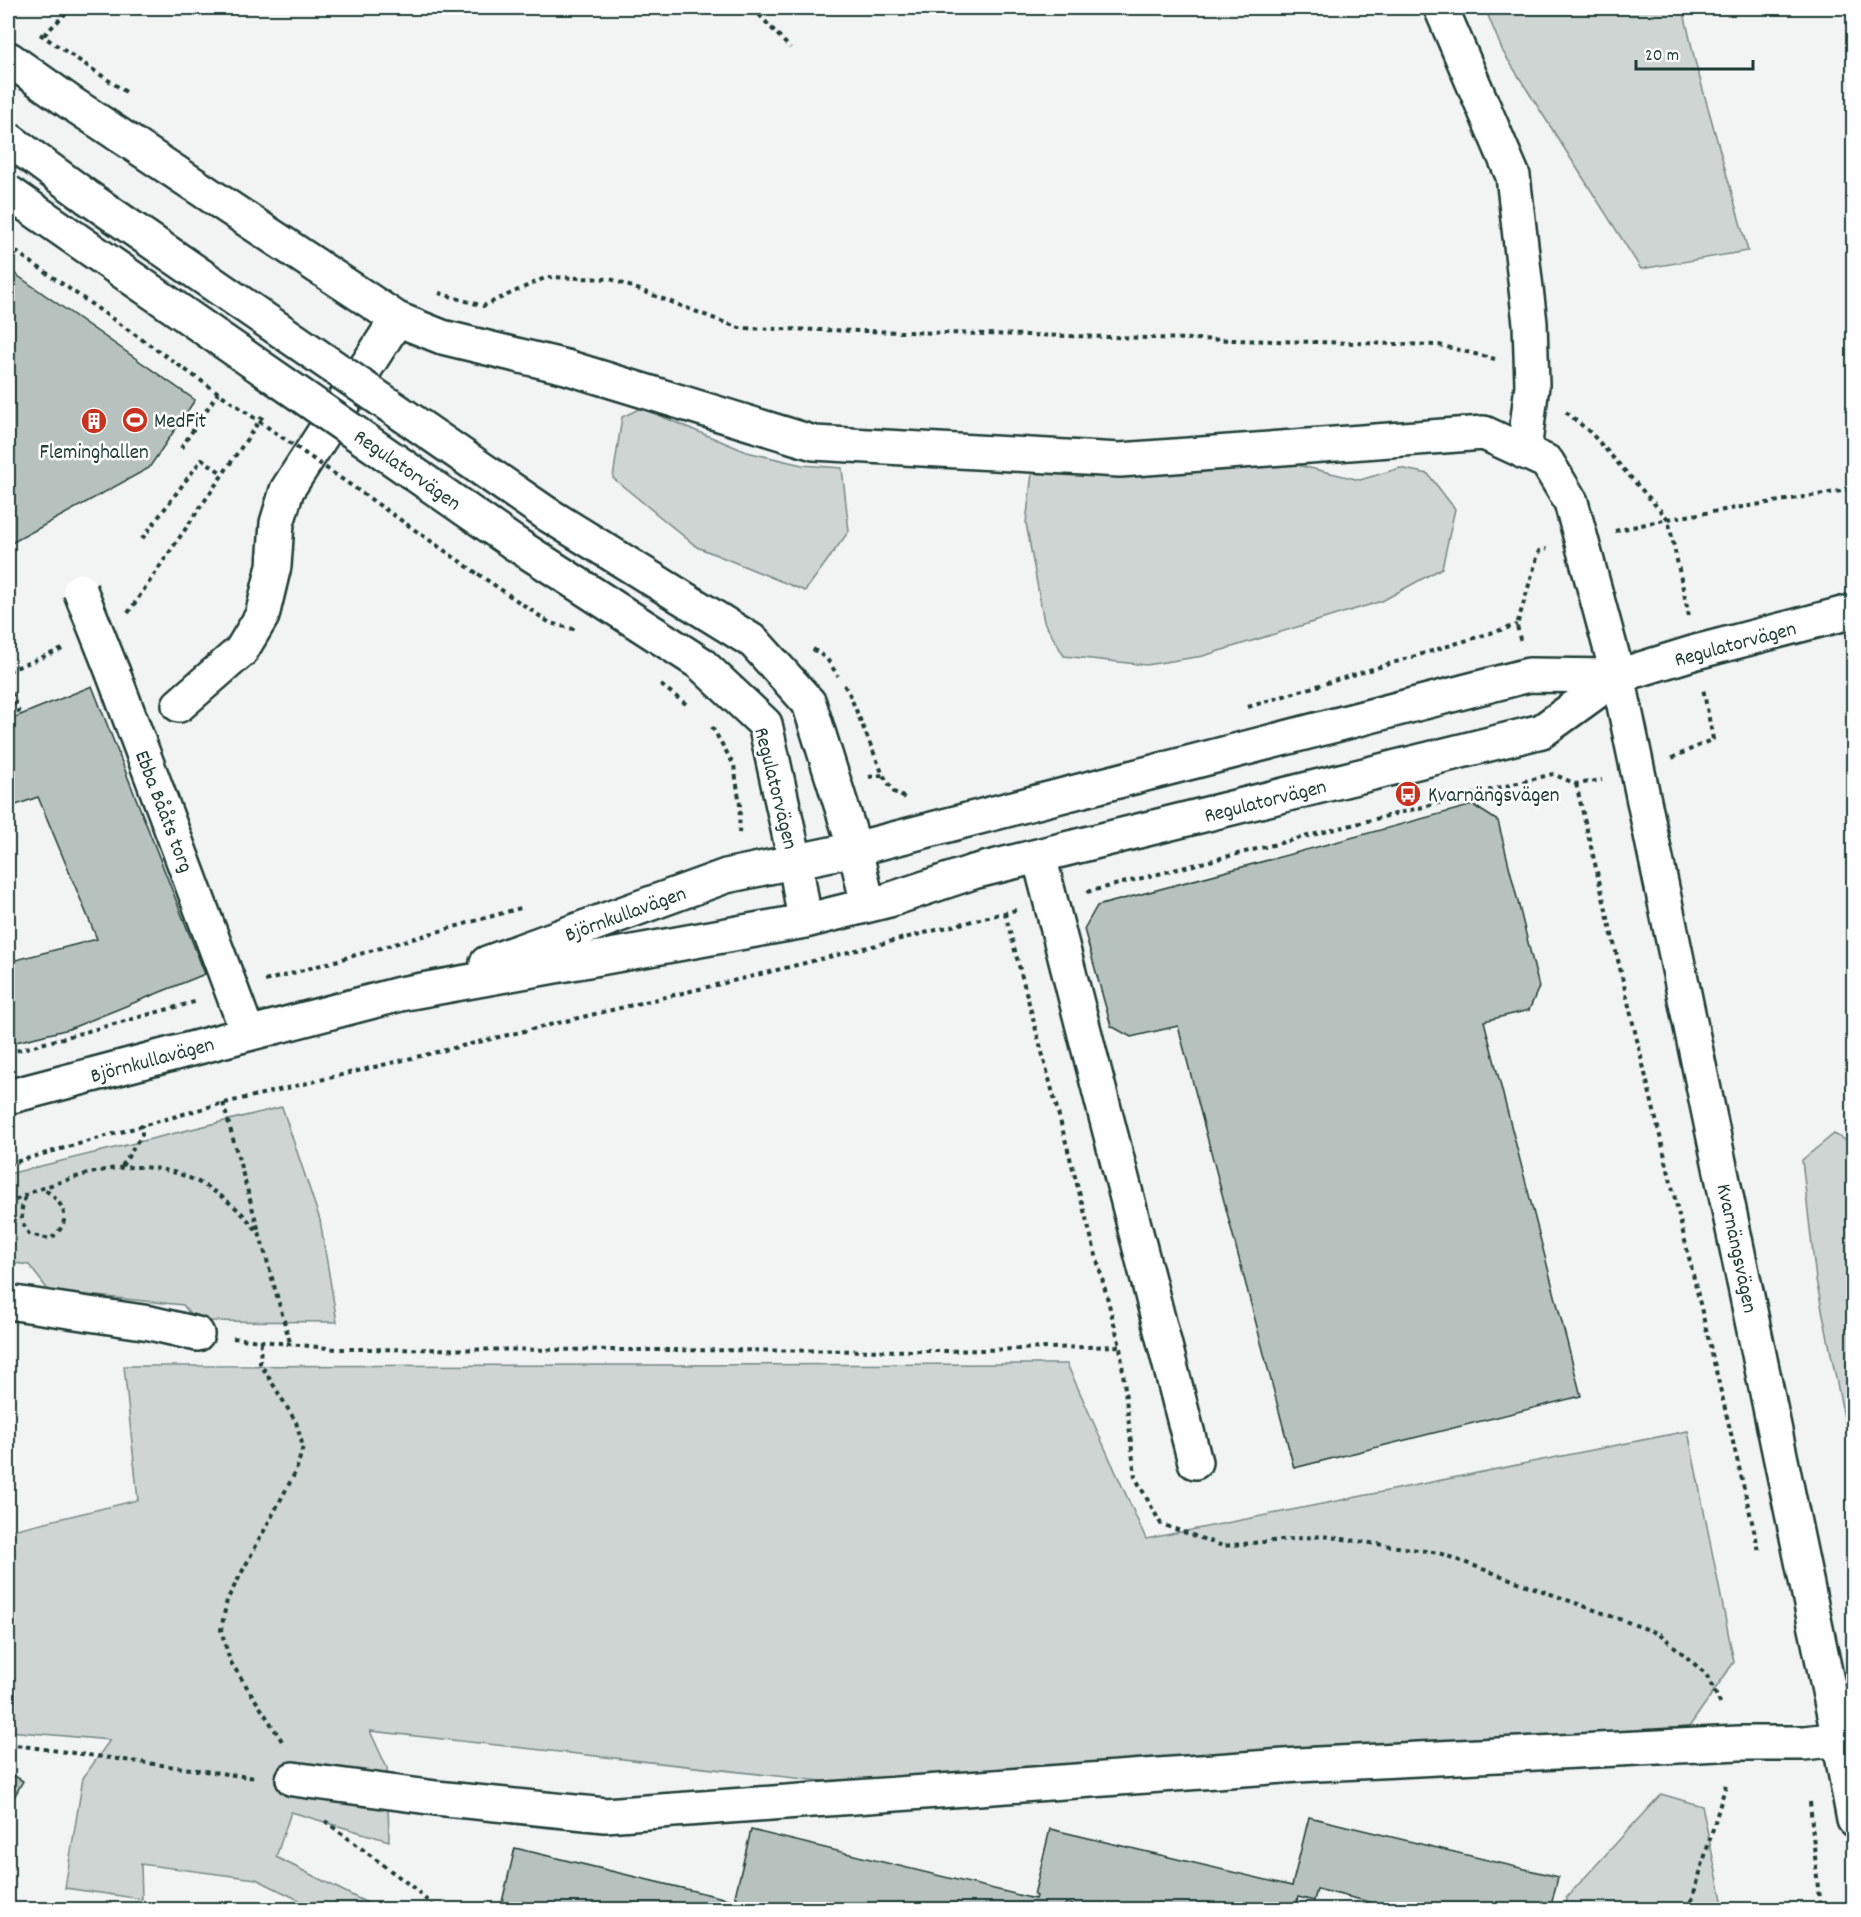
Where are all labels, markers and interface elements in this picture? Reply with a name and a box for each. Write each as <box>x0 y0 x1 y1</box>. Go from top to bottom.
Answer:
scale bar <box>1636 33 1753 71</box>
text: 20 m <box>1645 44 1679 69</box>
sports icon: MedFit <box>120 405 150 435</box>
building icon: Fleminghallen <box>79 406 109 436</box>
place label: MedFit <box>154 408 207 438</box>
street label: Regulatorvägen <box>347 423 466 520</box>
place label: Fleminghallen <box>39 439 149 469</box>
street label: Regulatorvägen <box>1672 615 1800 677</box>
street label: Regulatorvägen <box>744 725 804 853</box>
street label: Ebba Bååts torg <box>125 747 199 878</box>
street label: Regulatorvägen <box>1202 773 1330 833</box>
bus stop icon: Kvarnängsvägen <box>1393 779 1423 809</box>
place label: Kvarnängsvägen <box>1428 782 1559 812</box>
street label: Björnkullavägen <box>561 880 691 952</box>
street label: Björnkullavägen <box>87 1031 218 1093</box>
street label: Kvarnängsvägen <box>1707 1181 1763 1316</box>

